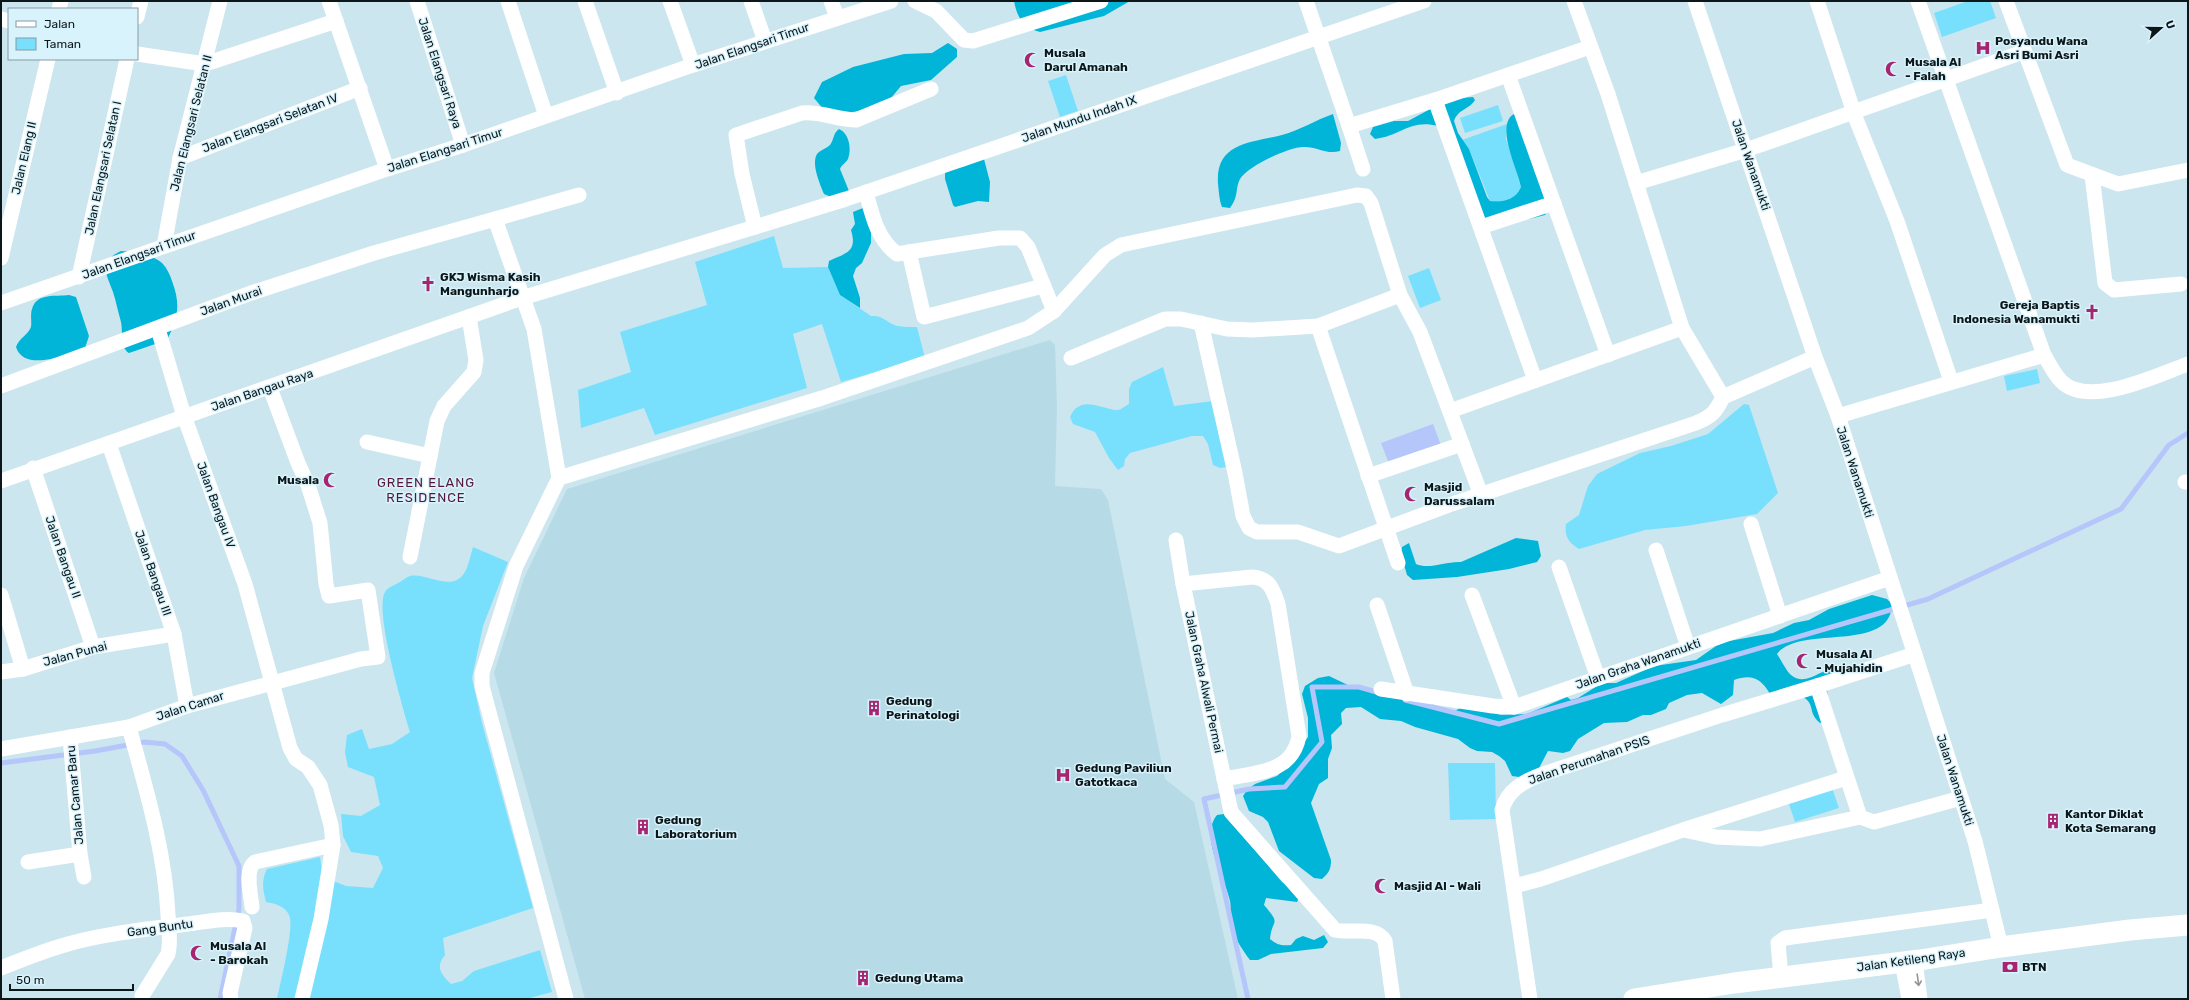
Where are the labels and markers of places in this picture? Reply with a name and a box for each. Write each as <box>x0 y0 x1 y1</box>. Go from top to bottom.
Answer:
place label: Posyandu Wana Asri Bumi Asri <box>1995 34 2088 62</box>
hospital icon: Posyandu Wana Asri Bumi Asri <box>1974 39 1992 57</box>
place label: Musala Darul Amanah <box>1044 46 1128 74</box>
mosque icon: Musala Darul Amanah <box>1023 51 1041 69</box>
place label: Musala Al - Falah <box>1905 55 1961 83</box>
mosque icon: Musala Al - Falah <box>1884 60 1902 78</box>
place label: GKJ Wisma Kasih Mangunharjo <box>440 270 541 298</box>
church icon: GKJ Wisma Kasih Mangunharjo <box>419 275 437 293</box>
place label: Gereja Baptis Indonesia Wanamukti <box>1953 298 2080 326</box>
church icon: Gereja Baptis Indonesia Wanamukti <box>2083 303 2101 321</box>
mosque icon: Musala <box>322 471 340 489</box>
place label: Musala <box>277 473 319 487</box>
place label: Masjid Darussalam <box>1424 480 1495 508</box>
mosque icon: Masjid Darussalam <box>1403 485 1421 503</box>
place label: Musala Al - Mujahidin <box>1816 647 1883 675</box>
mosque icon: Musala Al - Mujahidin <box>1795 652 1813 670</box>
place label: Gedung Perinatologi <box>886 694 960 722</box>
building icon: Gedung Perinatologi <box>865 699 883 717</box>
place label: Gedung Paviliun Gatotkaca <box>1075 761 1172 789</box>
hospital icon: Gedung Paviliun Gatotkaca <box>1054 766 1072 784</box>
place label: Kantor Diklat Kota Semarang <box>2065 807 2156 835</box>
building icon: Kantor Diklat Kota Semarang <box>2044 812 2062 830</box>
place label: Gedung Laboratorium <box>655 813 737 841</box>
building icon: Gedung Laboratorium <box>634 818 652 836</box>
mosque icon: Masjid Al - Wali <box>1373 877 1391 895</box>
place label: Masjid Al - Wali <box>1394 879 1481 893</box>
place label: Musala Al - Barokah <box>210 939 269 967</box>
mosque icon: Musala Al - Barokah <box>189 944 207 962</box>
bank icon: BTN <box>2001 958 2019 976</box>
place label: BTN <box>2022 960 2047 974</box>
building icon: Gedung Utama <box>854 969 872 987</box>
place label: Gedung Utama <box>875 971 963 985</box>

